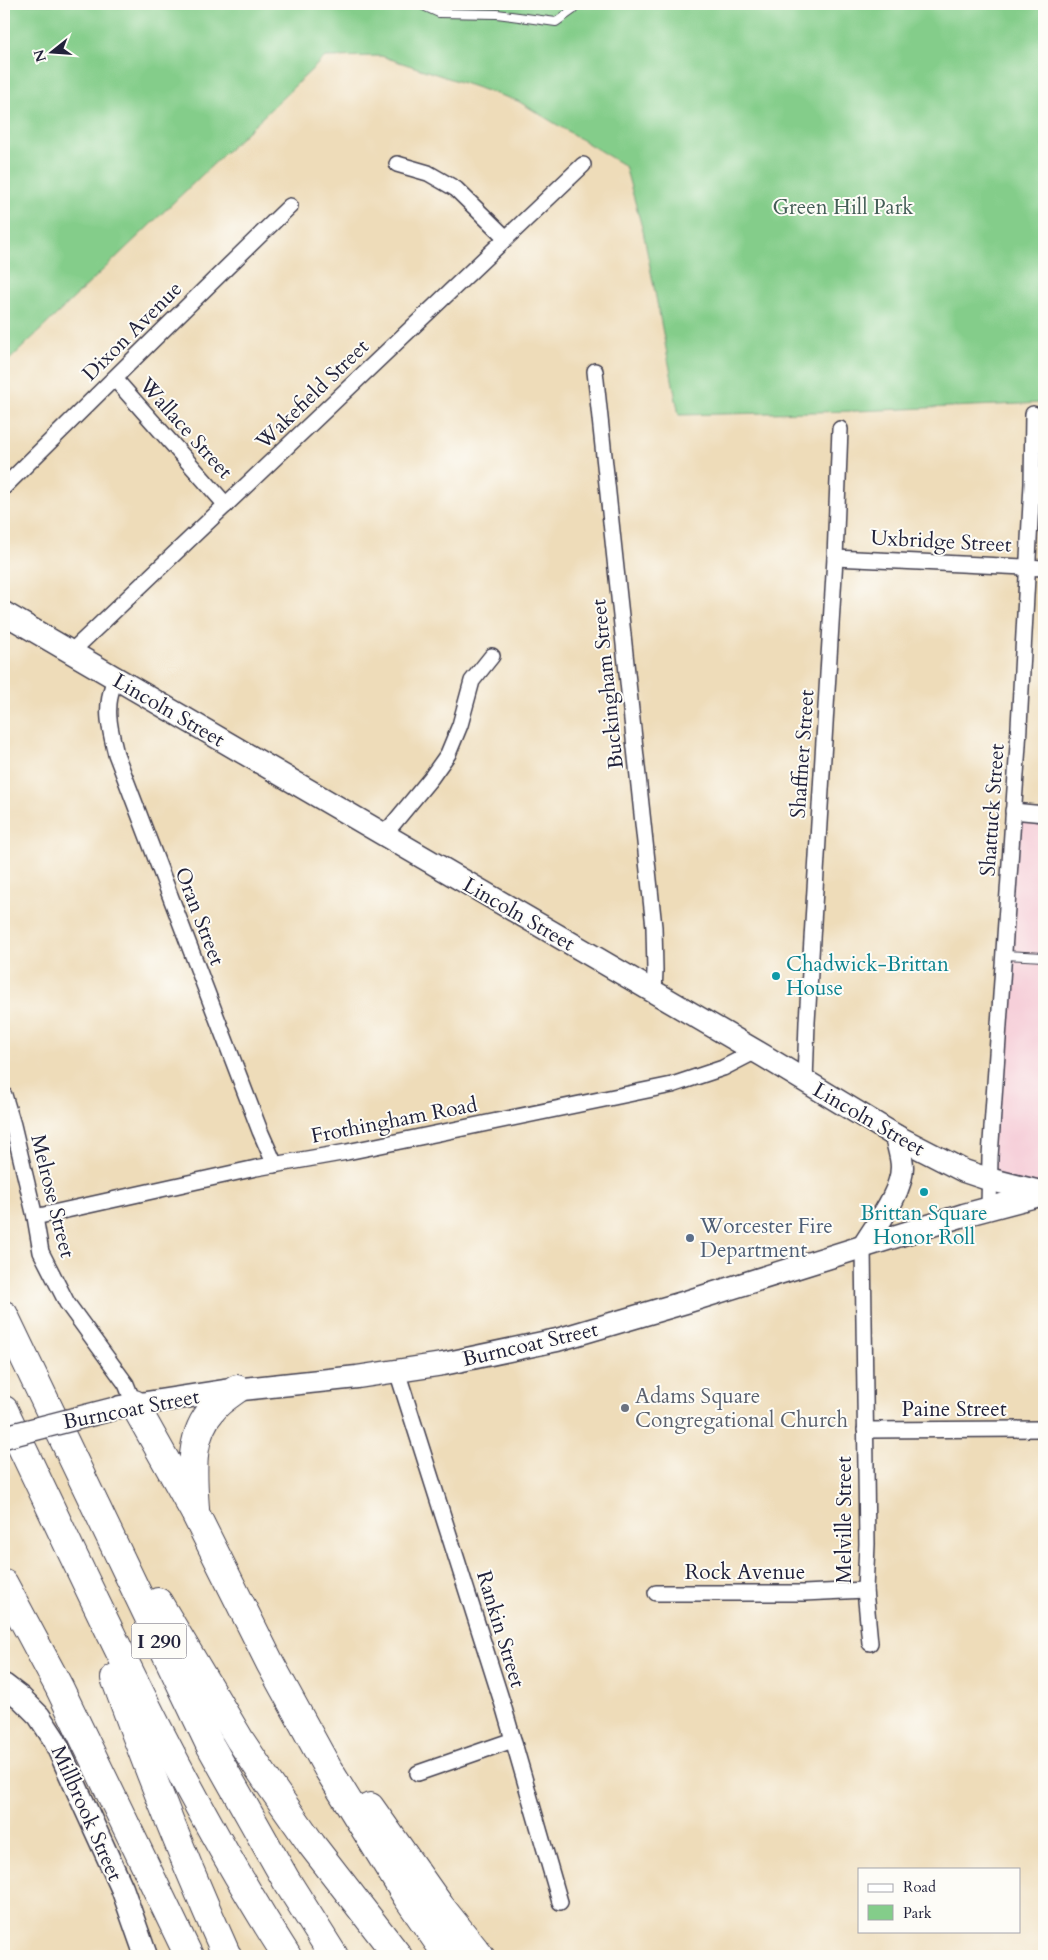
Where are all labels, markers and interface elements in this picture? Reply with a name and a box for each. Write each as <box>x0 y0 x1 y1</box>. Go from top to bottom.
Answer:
north arrow <box>28 28 78 78</box>
text: N <box>29 47 51 64</box>
park label: Green Hill Park <box>772 193 914 222</box>
street label: Dixon Avenue <box>76 275 189 388</box>
street label: Wakefield Street <box>249 333 376 457</box>
street label: Wallace Street <box>132 371 239 486</box>
street label: Uxbridge Street <box>870 523 1013 560</box>
street label: Buckingham Street <box>584 597 631 770</box>
street label: Lincoln Street <box>107 667 230 754</box>
street label: Shaffner Street <box>784 688 821 819</box>
street label: Shattuck Street <box>973 742 1012 877</box>
street label: Oran Street <box>168 863 232 970</box>
street label: Lincoln Street <box>457 871 580 958</box>
place label: Chadwick-Brittan House <box>786 950 949 1003</box>
marker: Chadwick-Brittan House <box>770 970 782 982</box>
street label: Lincoln Street <box>807 1076 930 1163</box>
street label: Frothingham Road <box>308 1090 480 1151</box>
street label: Melrose Street <box>23 1131 82 1261</box>
marker: Brittan Square Honor Roll <box>918 1186 930 1198</box>
place label: Brittan Square Honor Roll <box>860 1199 988 1252</box>
place label: Worcester Fire Department <box>699 1212 833 1265</box>
marker: Worcester Fire Department <box>684 1232 696 1244</box>
street label: Burncoat Street <box>460 1315 601 1374</box>
street label: Burncoat Street <box>60 1382 202 1437</box>
place label: Adams Square Congregational Church <box>635 1382 848 1435</box>
street label: Paine Street <box>901 1395 1007 1424</box>
marker: Adams Square Congregational Church <box>619 1402 631 1414</box>
street label: Melville Street <box>830 1456 859 1584</box>
street label: Rock Avenue <box>685 1558 805 1587</box>
street label: Rankin Street <box>469 1567 532 1691</box>
road number: I 290 <box>132 1624 186 1658</box>
street label: Millbrook Street <box>44 1741 130 1886</box>
legend <box>858 1868 1020 1932</box>
text: Road <box>903 1877 936 1897</box>
text: Park <box>903 1903 932 1923</box>

